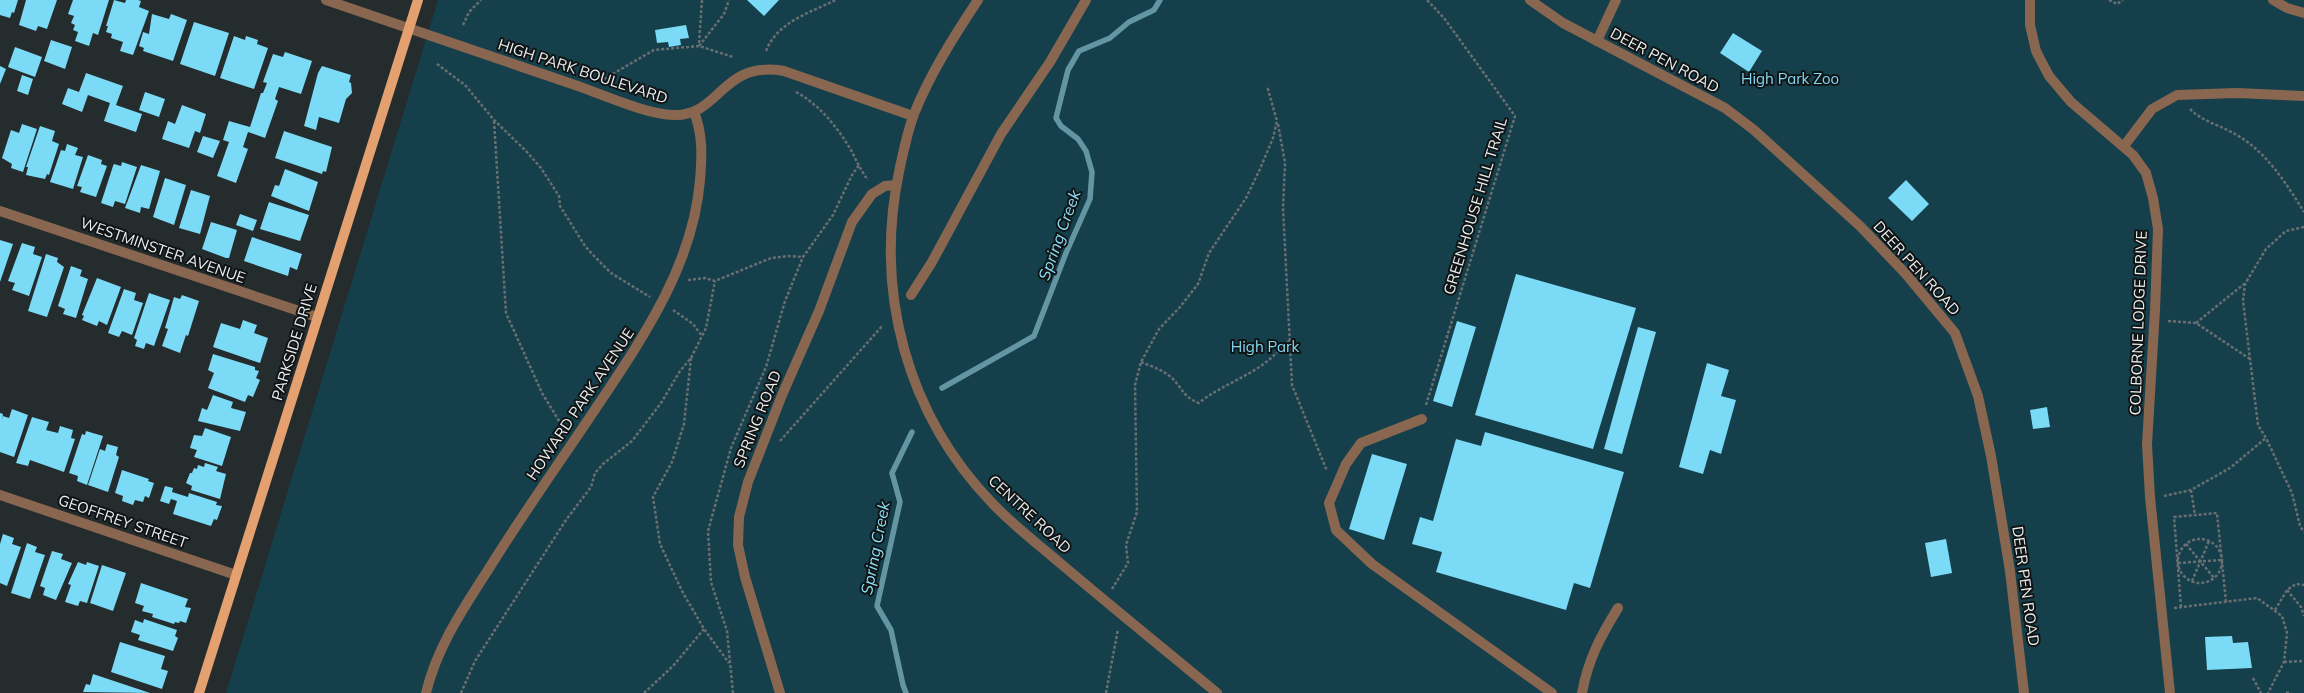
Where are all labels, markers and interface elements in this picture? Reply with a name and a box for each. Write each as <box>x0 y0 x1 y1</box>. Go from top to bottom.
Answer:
street label: DEER PEN ROAD <box>1607 23 1723 97</box>
street label: HIGH PARK BOULEVARD <box>496 35 670 107</box>
park label: High Park Zoo <box>1741 69 1839 88</box>
street label: GREENHOUSE HILL TRAIL <box>1439 115 1511 297</box>
water label: Spring Creek <box>1033 186 1085 283</box>
street label: WESTMINSTER AVENUE <box>78 213 248 287</box>
street label: DEER PEN ROAD <box>1870 217 1964 319</box>
street label: COLBORNE LODGE DRIVE <box>2125 230 2151 416</box>
street label: PARKSIDE DRIVE <box>267 281 321 403</box>
street label: HOWARD PARK AVENUE <box>522 324 638 484</box>
park label: High Park <box>1231 337 1299 356</box>
street label: SPRING ROAD <box>729 368 785 470</box>
street label: CENTRE ROAD <box>985 471 1075 557</box>
street label: GEOFFREY STREET <box>56 490 190 552</box>
water label: Spring Creek <box>856 499 894 596</box>
street label: DEER PEN ROAD <box>2008 525 2044 647</box>

